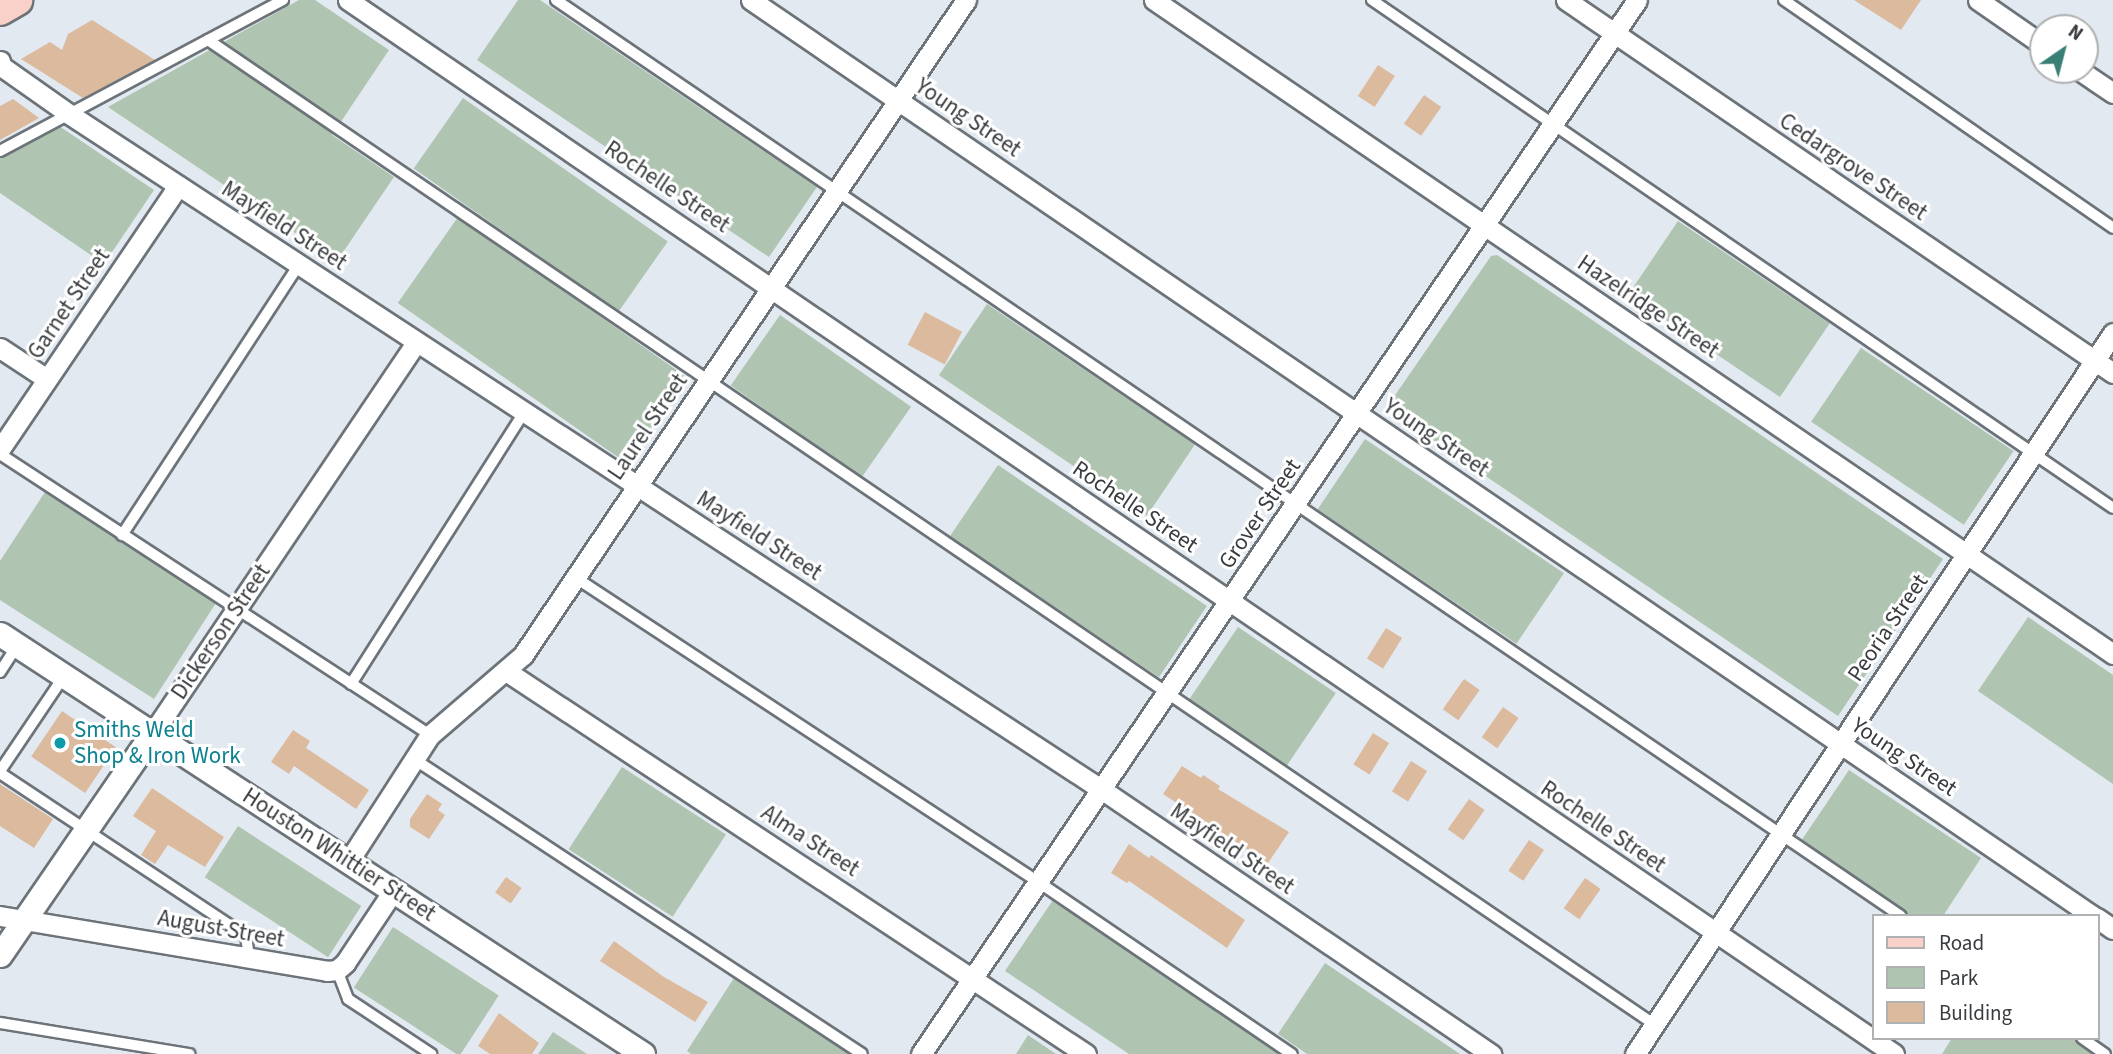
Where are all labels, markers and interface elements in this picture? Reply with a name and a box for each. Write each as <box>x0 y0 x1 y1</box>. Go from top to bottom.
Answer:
north arrow <box>2029 14 2099 84</box>
text: N <box>2062 18 2088 48</box>
street label: Young Street <box>910 73 1026 163</box>
street label: Cedargrove Street <box>1774 107 1932 227</box>
street label: Rochelle Street <box>599 135 735 239</box>
street label: Mayfield Street <box>216 175 352 277</box>
street label: Garnet Street <box>22 243 116 365</box>
street label: Hazelridge Street <box>1572 250 1724 364</box>
street label: Laurel Street <box>602 368 694 486</box>
street label: Young Street <box>1378 393 1494 483</box>
street label: Grover Street <box>1213 454 1307 574</box>
street label: Rochelle Street <box>1067 455 1203 559</box>
street label: Mayfield Street <box>691 485 827 587</box>
street label: Dickerson Street <box>166 559 276 705</box>
street label: Peoria Street <box>1842 569 1934 687</box>
street label: Young Street <box>1846 712 1962 802</box>
place label: Smiths Weld Shop & Iron Work <box>74 716 241 770</box>
marker: Smiths Weld Shop & Iron Work <box>52 735 68 751</box>
street label: Rochelle Street <box>1535 775 1671 879</box>
street label: Houston Whittier Street <box>237 782 441 928</box>
street label: Mayfield Street <box>1165 797 1299 901</box>
street label: Alma Street <box>756 799 864 883</box>
street label: August Street <box>156 904 286 954</box>
legend <box>1871 914 2099 1040</box>
text: Road <box>1939 928 1984 958</box>
text: Park <box>1939 963 1978 993</box>
text: Building <box>1939 998 2012 1028</box>

